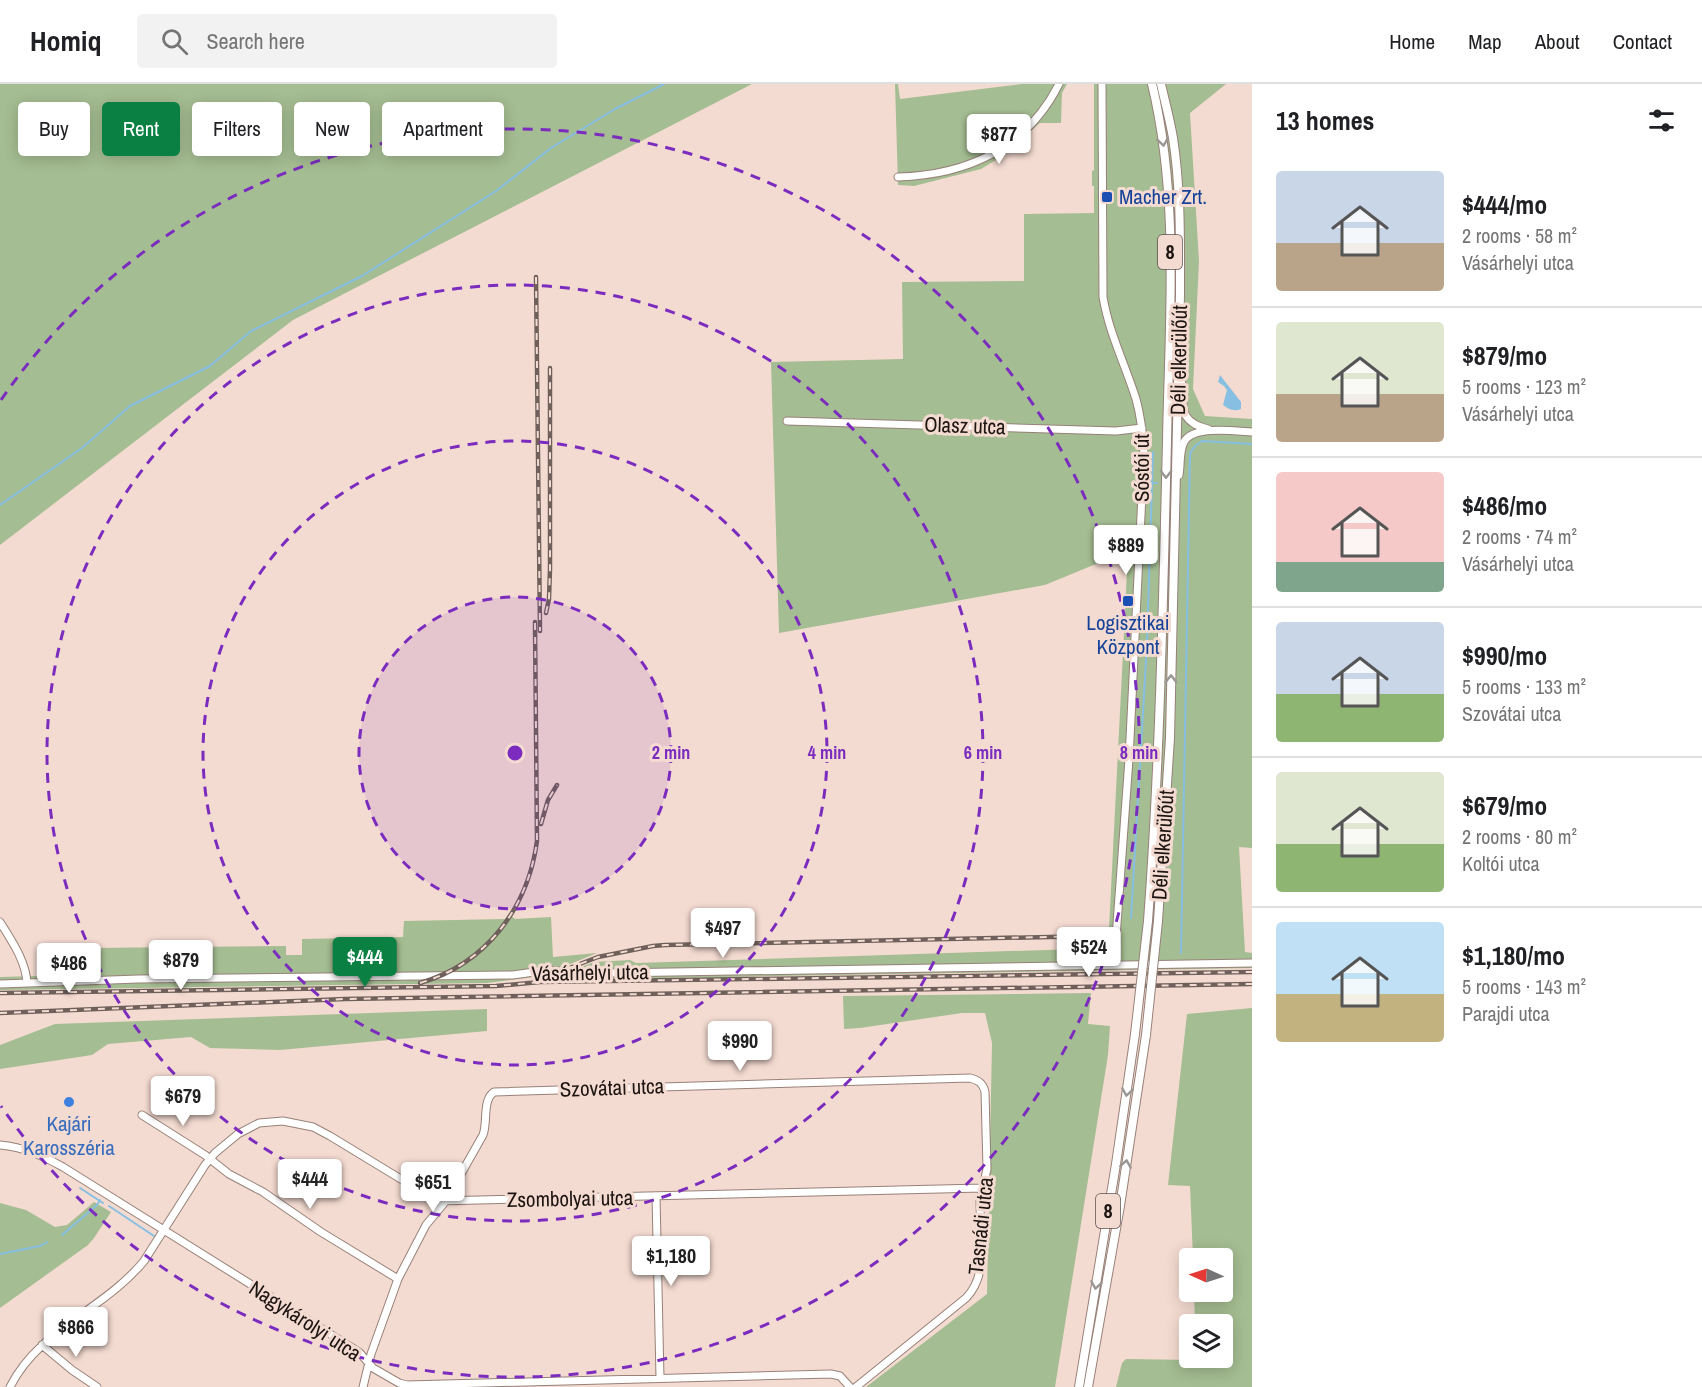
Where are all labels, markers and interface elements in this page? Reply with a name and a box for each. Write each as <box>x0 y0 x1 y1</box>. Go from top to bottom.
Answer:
search box <box>137 14 557 68</box>
text: Homiq <box>30 22 101 60</box>
icon: search <box>158 25 191 58</box>
text: Search here <box>206 26 305 56</box>
text: Home <box>1389 27 1435 56</box>
text: Map <box>1468 27 1502 56</box>
text: About <box>1535 27 1580 56</box>
text: Contact <box>1613 27 1672 56</box>
chip: Buy <box>18 102 90 156</box>
chip: Rent <box>102 102 180 156</box>
chip: Filters <box>192 102 282 156</box>
chip: New <box>294 102 370 156</box>
chip: Apartment <box>382 102 504 156</box>
text: 13 homes <box>1276 103 1374 138</box>
icon: filters <box>1645 104 1678 137</box>
pin: $877 <box>963 114 1035 165</box>
text: $877 <box>981 120 1017 147</box>
one-way arrow <box>1156 137 1168 146</box>
place label: Macher Zrt. <box>1119 182 1207 211</box>
text: $444/mo <box>1462 187 1547 222</box>
marker: Macher Zrt. <box>1100 190 1114 204</box>
icon: home <box>1324 195 1396 267</box>
text: 2 rooms · 58 m² <box>1462 222 1577 249</box>
road number: 8 <box>1158 235 1182 269</box>
text: Vásárhelyi utca <box>1462 249 1574 276</box>
street label: Déli elkerülőút <box>1163 305 1194 415</box>
text: $879/mo <box>1462 338 1547 373</box>
icon: home <box>1324 346 1396 418</box>
text: 5 rooms · 123 m² <box>1462 373 1586 400</box>
text: Vásárhelyi utca <box>1462 400 1574 427</box>
street label: Olasz utca <box>924 410 1007 441</box>
street label: Sóstói út <box>1127 434 1156 502</box>
one-way arrow <box>1160 469 1172 478</box>
text: $486/mo <box>1462 488 1547 523</box>
icon: home <box>1324 496 1396 568</box>
text: 2 rooms · 74 m² <box>1462 523 1577 550</box>
pin: $889 <box>1090 525 1162 576</box>
text: $889 <box>1108 531 1144 558</box>
text: Vásárhelyi utca <box>1462 550 1574 577</box>
marker: Logisztikai Központ <box>1121 594 1135 608</box>
place label: Logisztikai Központ <box>1086 608 1170 661</box>
text: $990/mo <box>1462 638 1547 673</box>
icon: home <box>1324 646 1396 718</box>
text: 5 rooms · 133 m² <box>1462 673 1586 700</box>
one-way arrow <box>1165 675 1177 684</box>
text: Szovátai utca <box>1462 700 1561 727</box>
text: 2 min <box>652 740 690 765</box>
text: 4 min <box>808 740 846 765</box>
text: 6 min <box>964 740 1002 765</box>
text: 8 min <box>1120 740 1158 765</box>
centre of rings <box>505 743 525 763</box>
text: $679/mo <box>1462 788 1547 823</box>
street label: Déli elkerülőút <box>1144 789 1181 901</box>
icon: home <box>1324 796 1396 868</box>
text: 2 rooms · 80 m² <box>1462 823 1577 850</box>
text: Koltói utca <box>1462 850 1540 877</box>
pin: $497 <box>687 908 759 959</box>
text: $497 <box>705 914 741 941</box>
pin: $524 <box>1053 927 1125 978</box>
text: $524 <box>1071 933 1107 960</box>
pin: $444 <box>329 937 401 988</box>
text: $1,180/mo <box>1462 938 1565 973</box>
pin: $879 <box>145 940 217 991</box>
pin: $486 <box>33 943 105 994</box>
text: $444 <box>347 943 383 970</box>
text: $879 <box>163 946 199 973</box>
icon: home <box>1324 946 1396 1018</box>
text: $486 <box>51 949 87 976</box>
street label: Vásárhelyi utca <box>531 957 649 988</box>
text: 5 rooms · 143 m² <box>1462 973 1586 1000</box>
text: Parajdi utca <box>1462 1000 1550 1027</box>
pin: $990 <box>704 1021 776 1072</box>
text: $990 <box>722 1027 758 1054</box>
street label: Szovátai utca <box>559 1071 665 1104</box>
pin: $679 <box>147 1076 219 1127</box>
text: $679 <box>165 1082 201 1109</box>
one-way arrow <box>1121 1088 1133 1097</box>
marker: Kajári Karosszéria <box>62 1095 76 1109</box>
place label: Kajári Karosszéria <box>23 1109 115 1162</box>
pin: $444 <box>274 1159 346 1210</box>
one-way arrow <box>1120 1159 1132 1168</box>
pin: $651 <box>397 1162 469 1213</box>
text: $444 <box>292 1165 328 1192</box>
text: $651 <box>415 1168 451 1195</box>
street label: Tasnádi utca <box>961 1175 1000 1276</box>
street label: Zsombolyai utca <box>507 1183 634 1214</box>
road number: 8 <box>1096 1194 1120 1228</box>
pin: $1,180 <box>622 1236 720 1287</box>
text: $1,180 <box>646 1242 696 1269</box>
north arrow <box>1179 1248 1233 1302</box>
map controls <box>1179 1248 1233 1368</box>
street label: Nagykárolyi utca <box>244 1273 367 1368</box>
one-way arrow <box>1091 1280 1103 1290</box>
pin: $866 <box>40 1307 112 1358</box>
text: $866 <box>58 1313 94 1340</box>
button: layers <box>1179 1314 1233 1368</box>

